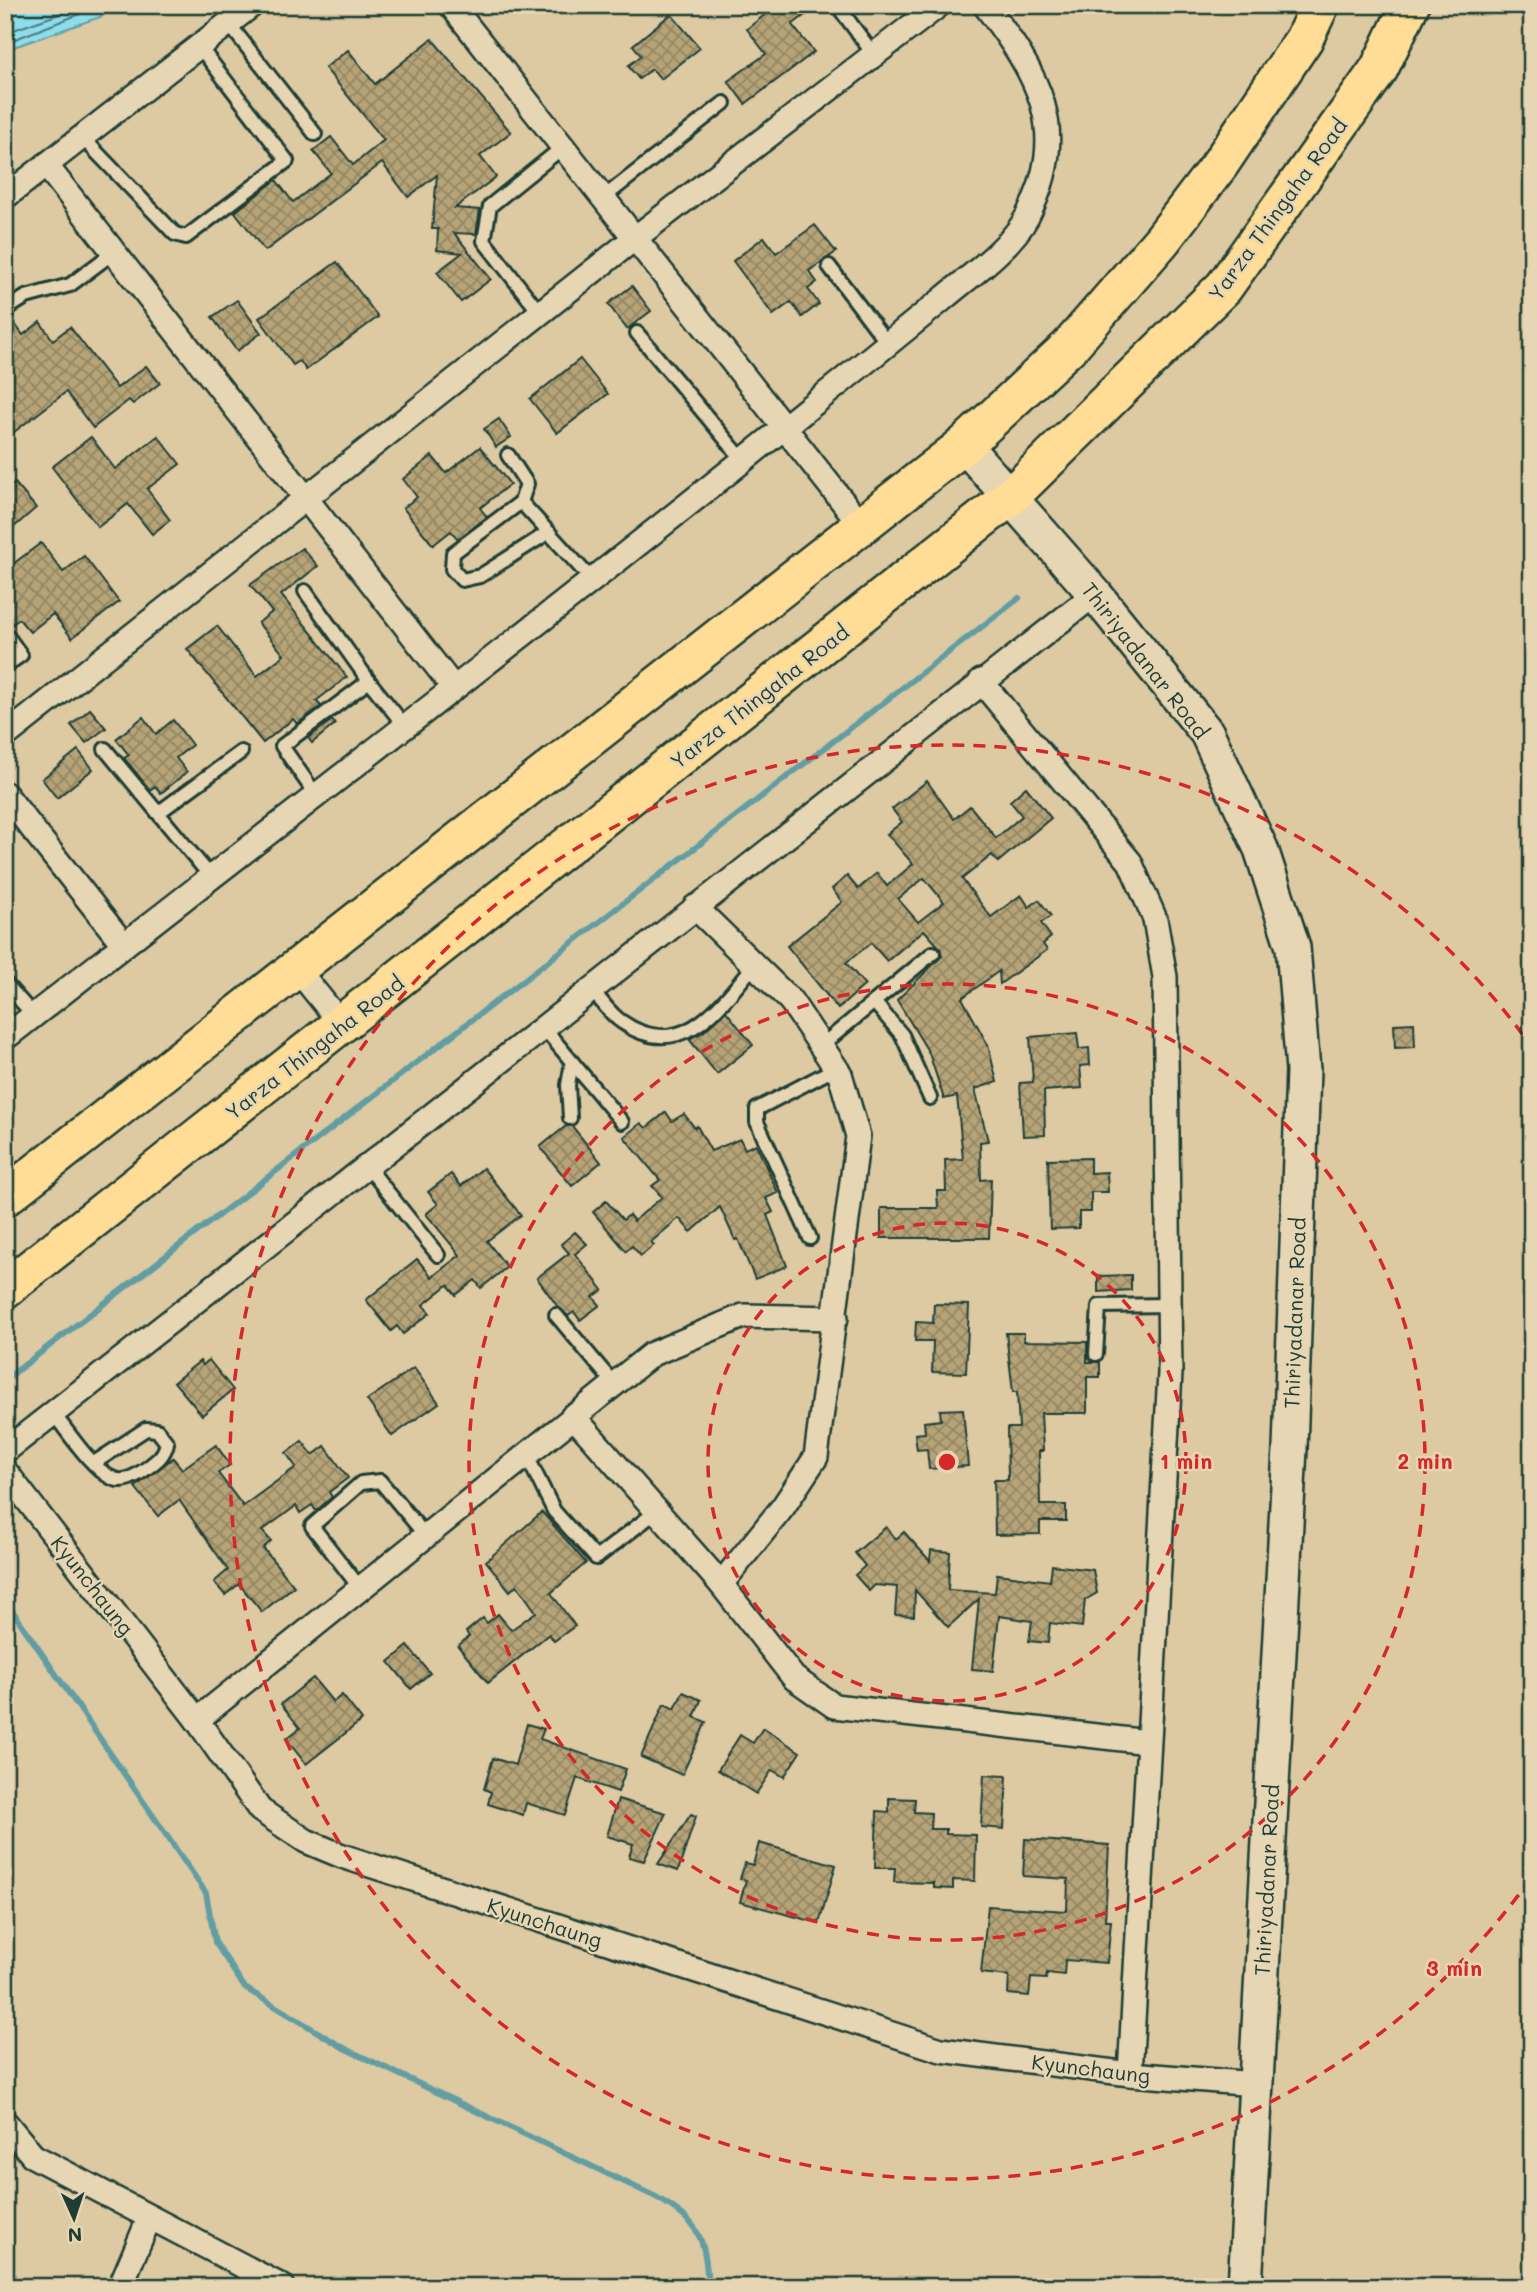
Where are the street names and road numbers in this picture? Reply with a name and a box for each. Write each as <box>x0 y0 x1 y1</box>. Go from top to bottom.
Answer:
street label: Yarza Thingaha Road <box>1202 112 1352 306</box>
street label: Thiriyadanar Road <box>1076 576 1216 744</box>
street label: Yarza Thingaha Road <box>664 618 854 774</box>
street label: Yarza Thingaha Road <box>219 969 409 1125</box>
street label: Thiriyadanar Road <box>1277 1217 1311 1409</box>
street label: Kyunchaung <box>46 1530 140 1640</box>
street label: Thiriyadanar Road <box>1248 1784 1284 1976</box>
street label: Kyunchaung <box>484 1891 606 1953</box>
street label: Kyunchaung <box>1030 2047 1152 2089</box>

